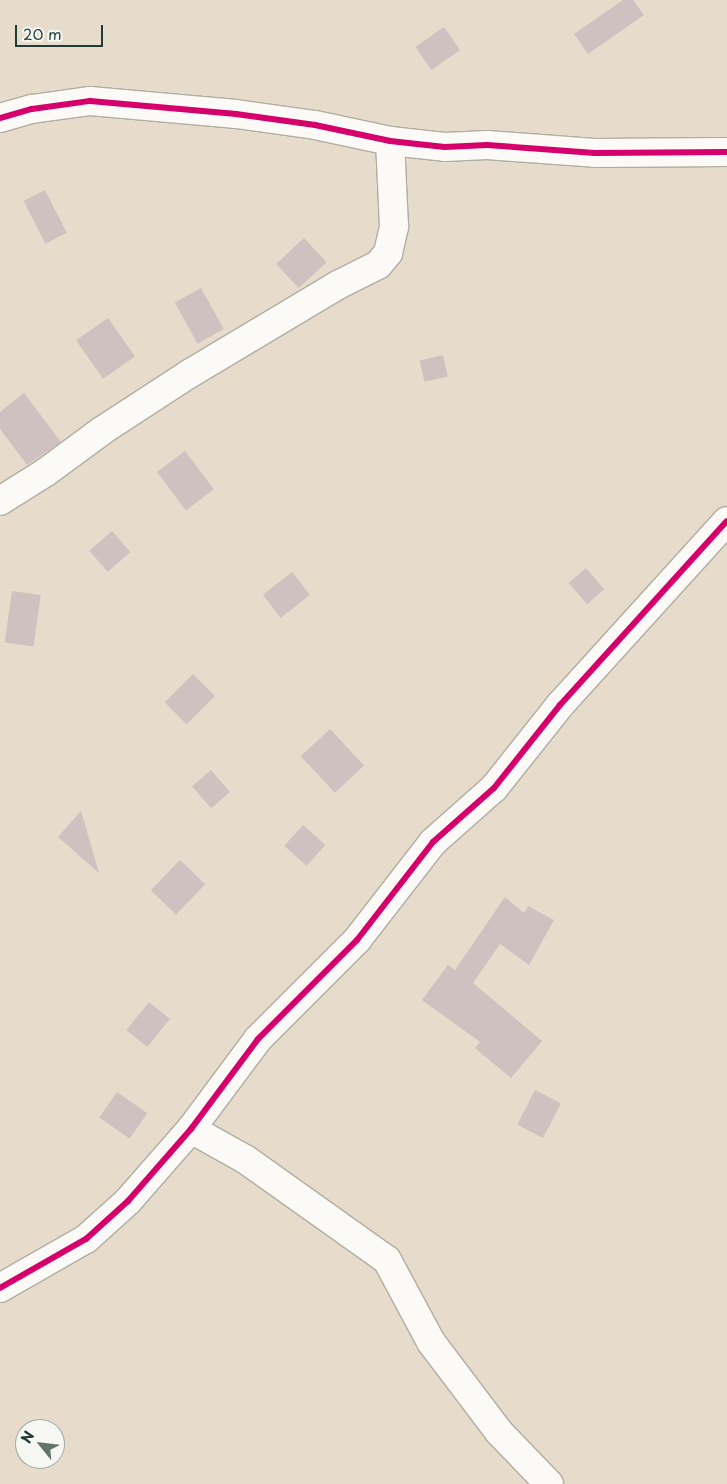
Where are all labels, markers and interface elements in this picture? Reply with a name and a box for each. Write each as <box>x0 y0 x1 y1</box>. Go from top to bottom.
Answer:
scale bar <box>18 15 105 47</box>
text: 20 m <box>23 22 62 45</box>
north arrow <box>15 1419 65 1469</box>
text: N <box>15 1427 39 1447</box>

